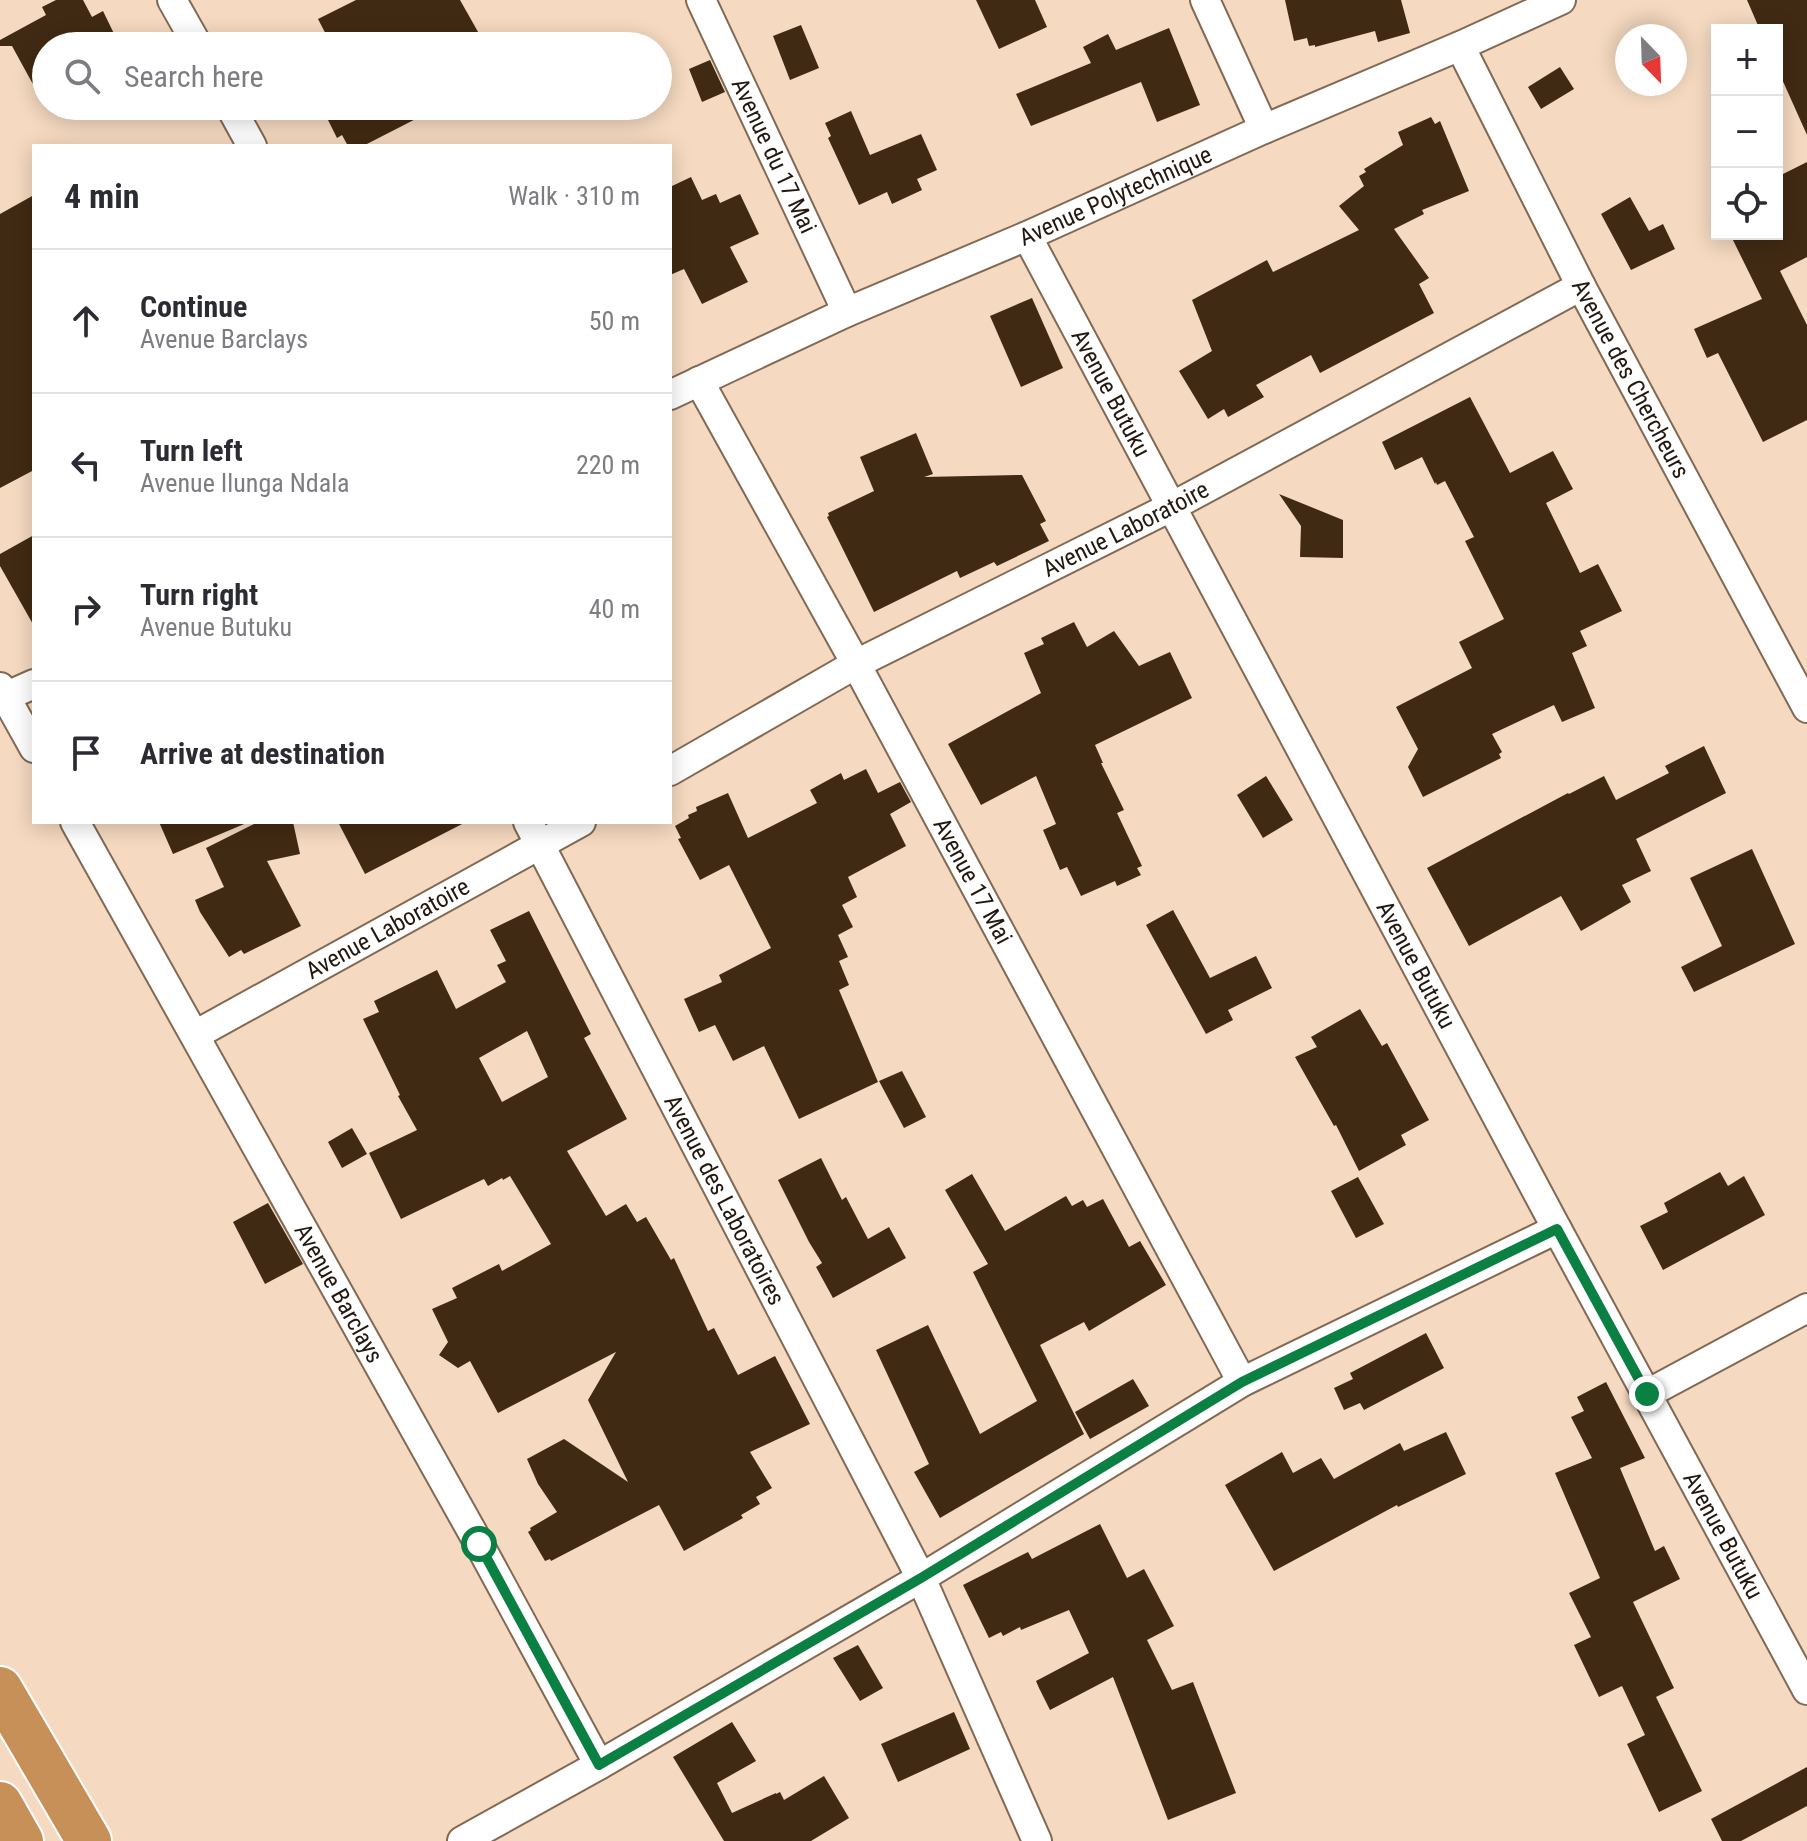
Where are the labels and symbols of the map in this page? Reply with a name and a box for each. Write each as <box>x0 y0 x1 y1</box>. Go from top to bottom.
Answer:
north arrow <box>1615 24 1687 96</box>
street label: Avenue du 17 Mai <box>726 74 822 238</box>
street label: Avenue Polytechnique <box>1015 140 1216 252</box>
street label: Avenue des Chercheurs <box>1566 274 1695 483</box>
street label: Avenue Butuku <box>1065 324 1156 462</box>
street label: Avenue Laboratoire <box>1038 475 1214 583</box>
street label: Avenue 17 Mai <box>927 813 1018 949</box>
street label: Avenue Laboratoire <box>301 872 474 985</box>
street label: Avenue Butuku <box>1371 896 1461 1033</box>
street label: Avenue des Laboratoires <box>658 1090 791 1310</box>
street label: Avenue Barclays <box>289 1219 389 1368</box>
route end <box>1629 1376 1665 1412</box>
street label: Avenue Butuku <box>1677 1467 1769 1604</box>
route start <box>461 1526 497 1562</box>

